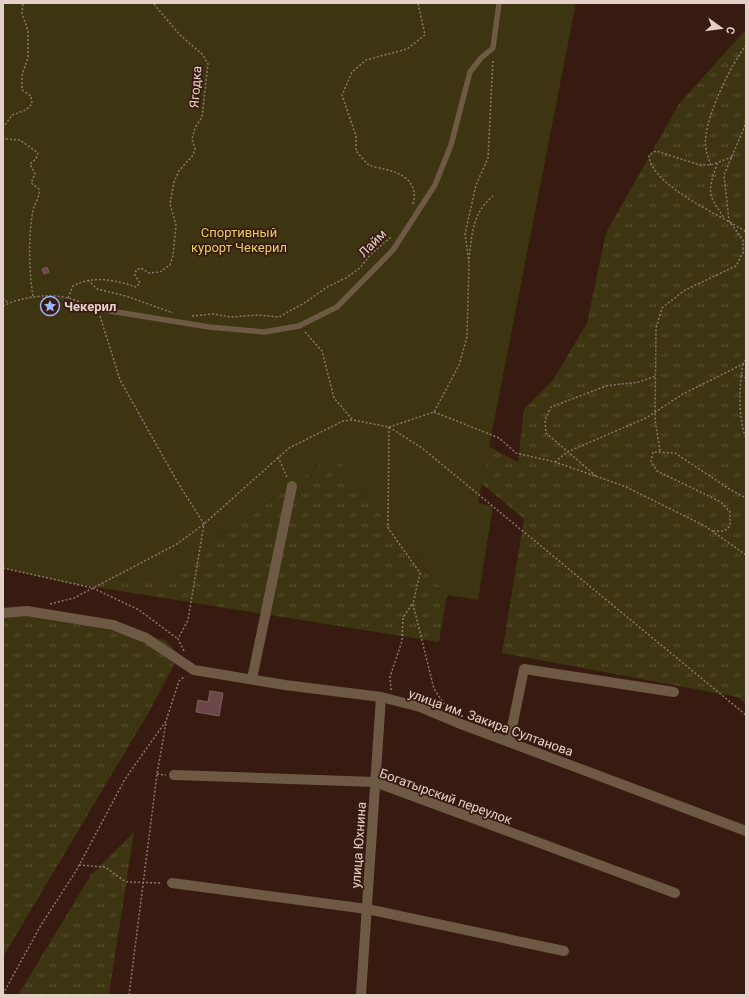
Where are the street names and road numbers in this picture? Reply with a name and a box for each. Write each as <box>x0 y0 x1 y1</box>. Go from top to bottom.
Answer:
street label: Ягодка <box>187 65 204 109</box>
street label: Лайм <box>355 226 389 260</box>
street label: улица им. Закира Султанова <box>406 686 575 759</box>
street label: Богатырский переулок <box>377 765 514 827</box>
street label: улица Юхнина <box>348 801 369 889</box>

